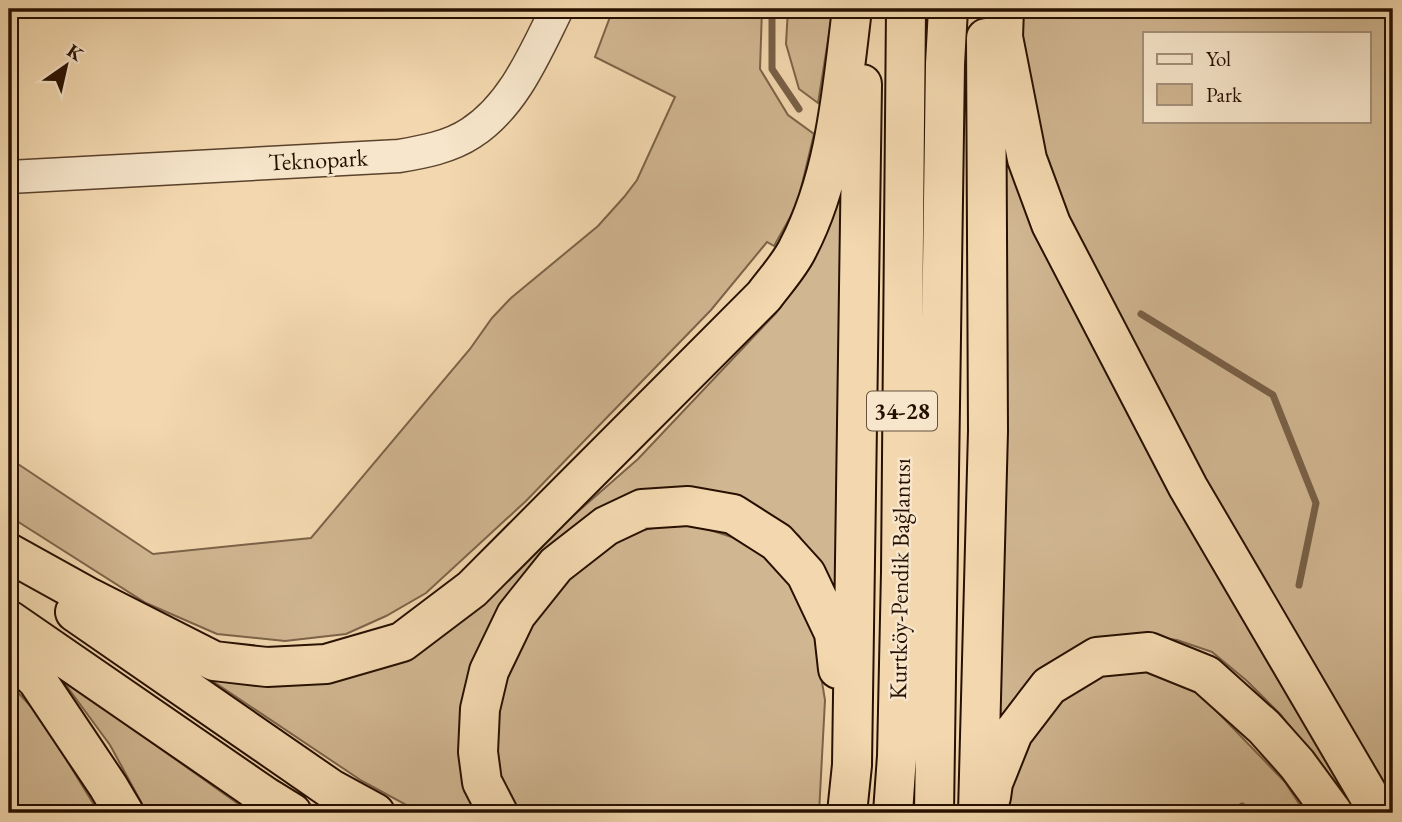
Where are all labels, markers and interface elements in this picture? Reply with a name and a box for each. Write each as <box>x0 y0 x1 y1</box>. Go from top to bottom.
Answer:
north arrow <box>32 32 102 102</box>
legend <box>1143 32 1370 122</box>
text: K <box>62 38 89 67</box>
text: Yol <box>1206 45 1231 72</box>
text: Park <box>1206 81 1243 108</box>
street label: Teknopark <box>267 141 369 178</box>
road number: 34-28 <box>867 392 937 430</box>
street label: Kurtköy-Pendik Bağlantısı <box>882 458 917 700</box>

